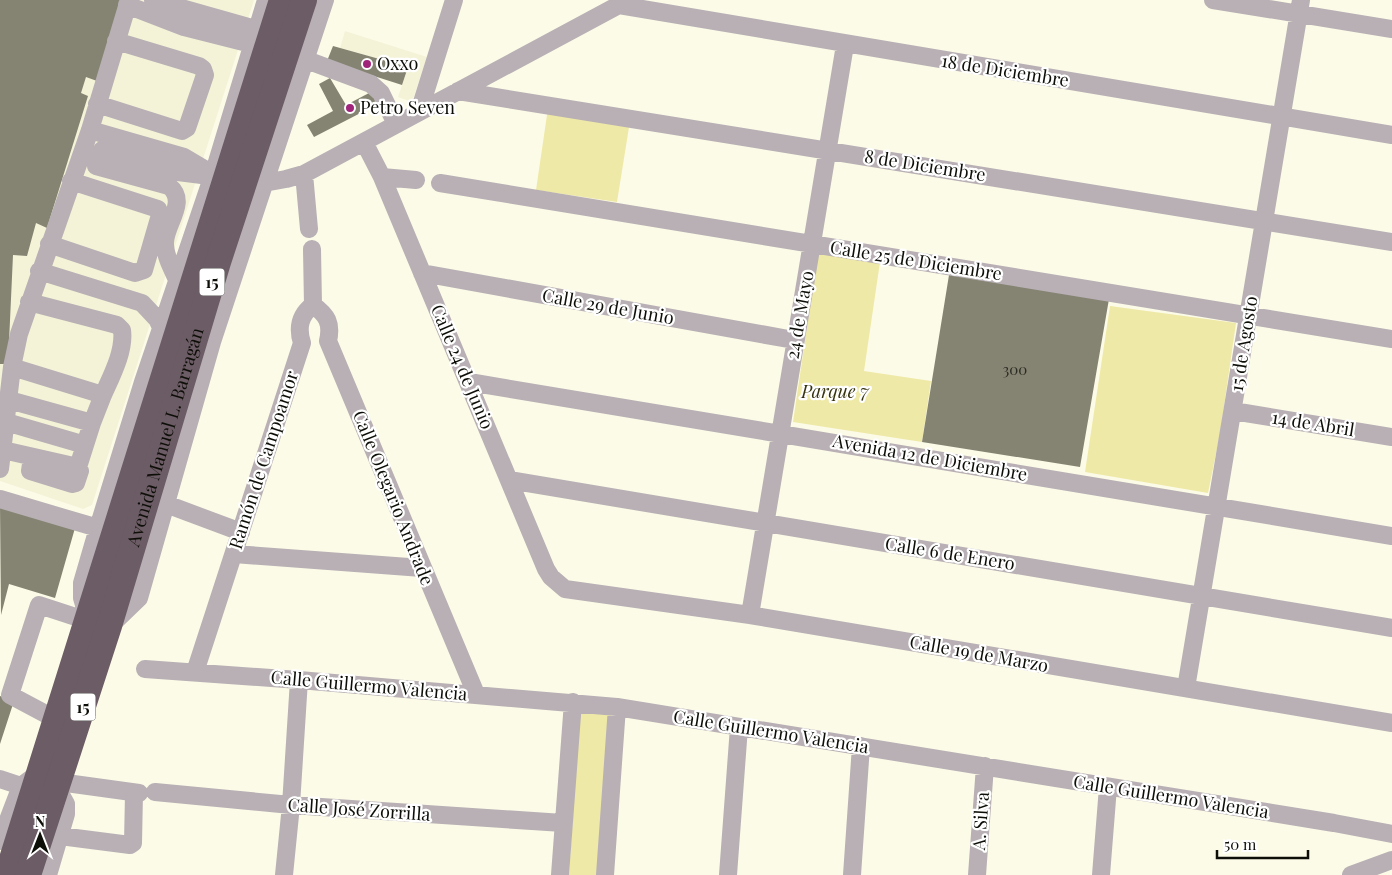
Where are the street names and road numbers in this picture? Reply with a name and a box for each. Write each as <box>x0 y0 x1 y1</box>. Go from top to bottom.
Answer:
street label: 18 de Diciembre <box>940 48 1071 92</box>
street label: 8 de Diciembre <box>863 144 987 186</box>
street label: Calle 25 de Diciembre <box>828 235 1004 285</box>
road number: 15 <box>200 268 224 296</box>
street label: 24 de Mayo <box>779 269 819 361</box>
street label: Calle 29 de Junio <box>540 283 676 329</box>
street label: 15 de Agosto <box>1224 294 1262 393</box>
street label: Calle 24 de Junio <box>426 301 500 433</box>
street label: Avenida Manuel L. Barragán <box>120 324 209 550</box>
street label: Ramón de Campoamor <box>223 367 303 552</box>
street label: 14 de Abril <box>1270 405 1356 441</box>
street label: Calle Olegario Andrade <box>348 407 440 589</box>
street label: Avenida 12 de Diciembre <box>830 428 1029 486</box>
street label: Calle 6 de Enero <box>883 531 1017 575</box>
street label: Calle 19 de Marzo <box>908 629 1051 677</box>
street label: Calle Guillermo Valencia <box>270 664 468 706</box>
road number: 15 <box>70 694 96 720</box>
street label: Calle Guillermo Valencia <box>672 704 871 758</box>
street label: Calle Guillermo Valencia <box>1072 769 1271 823</box>
street label: A. Silva <box>966 791 994 852</box>
street label: Calle José Zorrilla <box>287 792 431 826</box>

